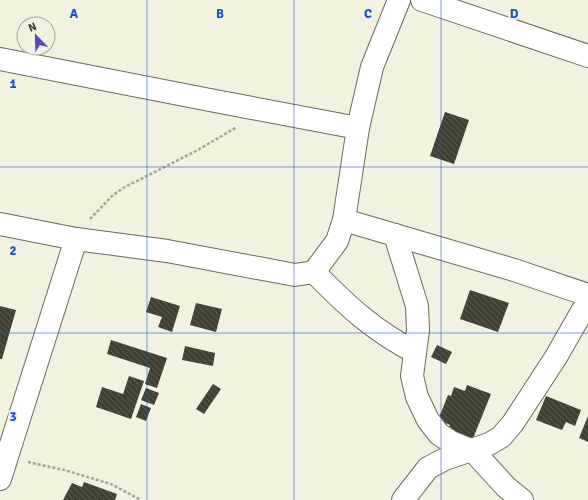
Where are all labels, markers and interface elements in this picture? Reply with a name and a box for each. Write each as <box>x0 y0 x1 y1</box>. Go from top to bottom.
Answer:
text: A <box>70 6 79 22</box>
text: B <box>216 6 224 22</box>
text: C <box>364 6 372 22</box>
text: D <box>510 6 519 22</box>
north arrow <box>16 16 56 56</box>
text: N <box>26 20 38 35</box>
text: 1 <box>9 76 17 92</box>
text: 2 <box>9 243 17 259</box>
text: 3 <box>9 409 17 425</box>

